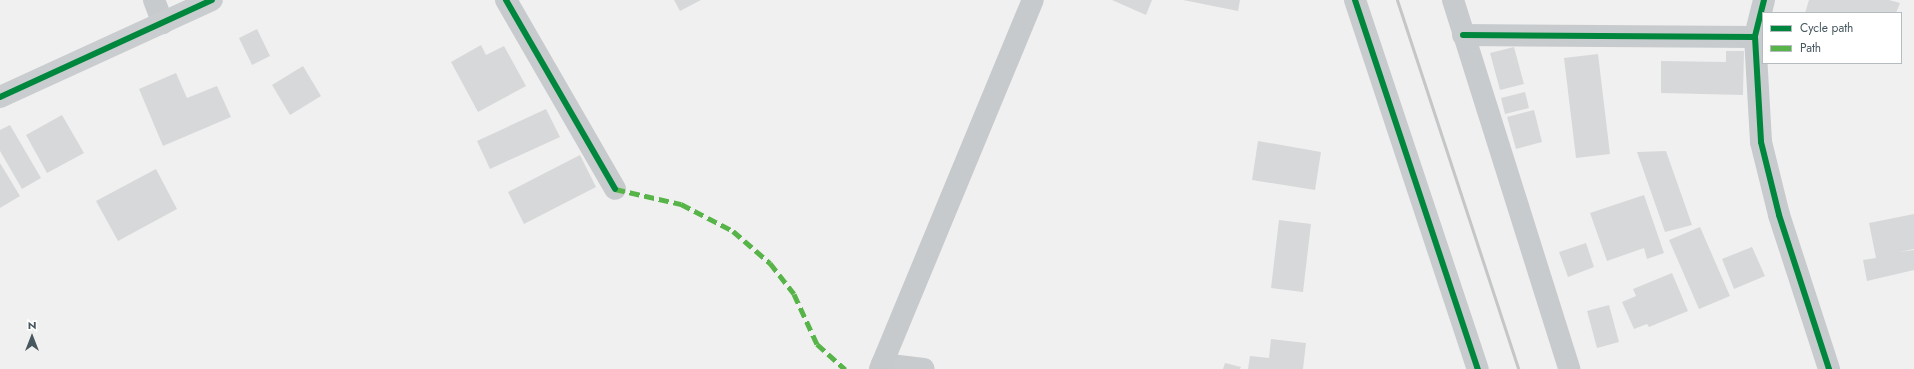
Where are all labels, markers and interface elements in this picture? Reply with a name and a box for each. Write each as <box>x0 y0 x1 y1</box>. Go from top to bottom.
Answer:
legend <box>1762 12 1902 64</box>
text: Cycle path <box>1800 19 1853 37</box>
text: Path <box>1800 39 1821 57</box>
north arrow <box>12 317 52 357</box>
text: N <box>28 317 36 333</box>

